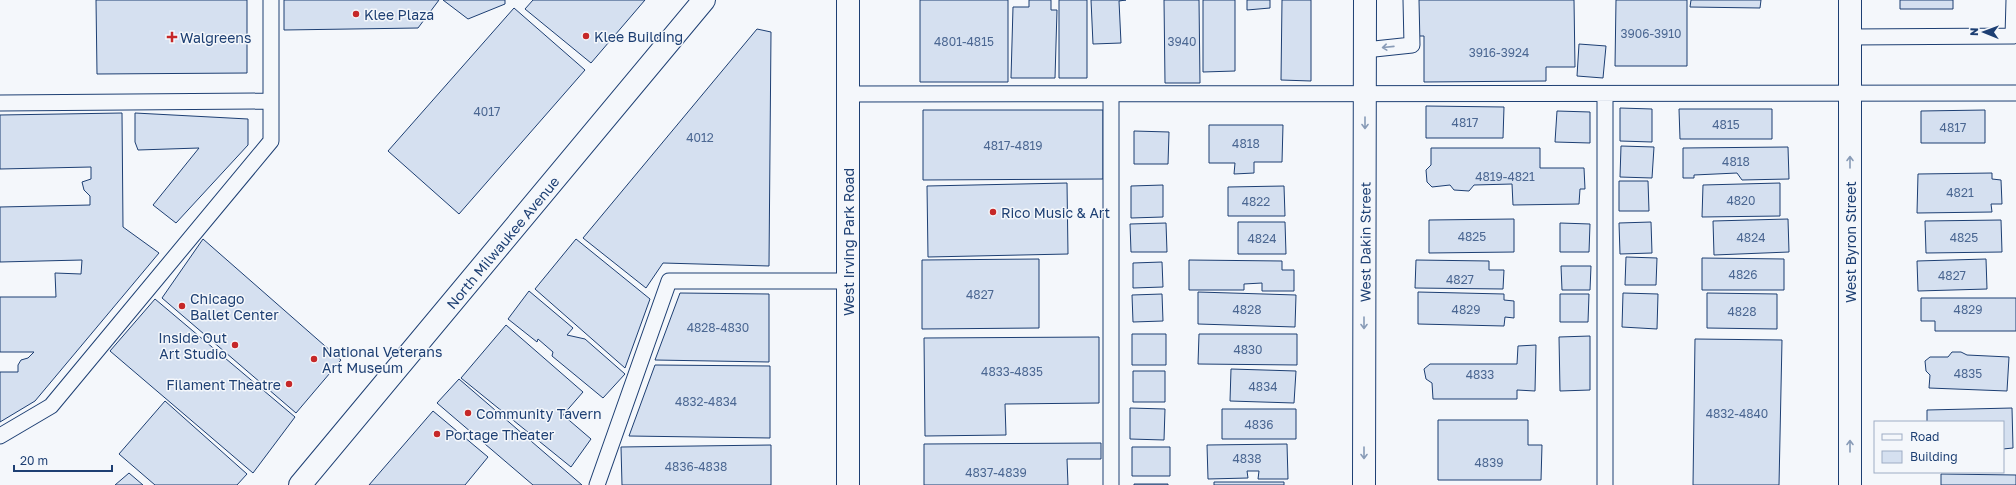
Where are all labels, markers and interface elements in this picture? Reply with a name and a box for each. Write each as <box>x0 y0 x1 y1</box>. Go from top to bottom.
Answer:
place label: Klee Plaza <box>364 6 434 23</box>
marker: Klee Plaza <box>351 9 361 19</box>
north arrow <box>1964 12 2004 52</box>
house number: 3906-3910 <box>1620 26 1682 41</box>
place label: Klee Building <box>594 28 683 45</box>
text: N <box>1967 28 1980 36</box>
place label: Walgreens <box>180 29 251 46</box>
marker: Klee Building <box>581 31 591 41</box>
marker: Walgreens <box>167 32 177 42</box>
house number: 4801-4815 <box>934 34 994 49</box>
house number: 3940 <box>1167 34 1197 49</box>
one-way arrow <box>1382 43 1395 51</box>
house number: 3916-3924 <box>1469 45 1529 60</box>
house number: 4017 <box>474 104 500 119</box>
house number: 4817 <box>1452 115 1478 130</box>
one-way arrow <box>1361 116 1369 129</box>
house number: 4815 <box>1712 117 1740 132</box>
house number: 4817 <box>1940 120 1966 135</box>
house number: 4012 <box>686 130 714 145</box>
house number: 4818 <box>1232 136 1260 151</box>
house number: 4817-4819 <box>983 138 1043 153</box>
house number: 4818 <box>1722 154 1750 169</box>
one-way arrow <box>1846 156 1854 169</box>
street label: West Irving Park Road <box>840 168 857 316</box>
house number: 4819-4821 <box>1475 169 1535 184</box>
street label: North Milwaukee Avenue <box>442 173 562 312</box>
street label: West Byron Street <box>1842 181 1859 303</box>
street label: West Dakin Street <box>1356 182 1373 302</box>
house number: 4821 <box>1946 185 1974 200</box>
house number: 4820 <box>1726 193 1756 208</box>
house number: 4822 <box>1242 194 1270 209</box>
place label: Rico Music & Art <box>1001 204 1110 221</box>
marker: Rico Music & Art <box>988 207 998 217</box>
house number: 4825 <box>1458 229 1486 244</box>
house number: 4824 <box>1737 230 1765 245</box>
house number: 4825 <box>1950 230 1978 245</box>
house number: 4824 <box>1248 231 1276 246</box>
house number: 4826 <box>1729 267 1757 282</box>
house number: 4827 <box>1938 268 1966 283</box>
house number: 4827 <box>1446 272 1474 287</box>
house number: 4827 <box>966 287 994 302</box>
place label: Chicago Ballet Center <box>190 290 279 323</box>
marker: Chicago Ballet Center <box>177 301 187 311</box>
house number: 4828 <box>1233 302 1261 317</box>
house number: 4829 <box>1452 302 1480 317</box>
house number: 4829 <box>1954 302 1982 317</box>
house number: 4828 <box>1728 304 1756 319</box>
one-way arrow <box>1360 316 1368 329</box>
house number: 4828-4830 <box>687 320 749 335</box>
place label: Inside Out Art Studio <box>158 329 227 362</box>
marker: Inside Out Art Studio <box>230 340 240 350</box>
house number: 4830 <box>1233 342 1263 357</box>
place label: National Veterans Art Museum <box>322 343 442 376</box>
marker: National Veterans Art Museum <box>309 354 319 364</box>
house number: 4833-4835 <box>981 364 1043 379</box>
house number: 4835 <box>1954 366 1982 381</box>
house number: 4833 <box>1466 367 1494 382</box>
place label: Filament Theatre <box>166 376 281 393</box>
marker: Filament Theatre <box>284 379 294 389</box>
house number: 4834 <box>1249 379 1277 394</box>
house number: 4832-4834 <box>675 394 737 409</box>
place label: Community Tavern <box>476 405 602 422</box>
house number: 4832-4840 <box>1706 406 1768 421</box>
marker: Community Tavern <box>463 408 473 418</box>
house number: 4836 <box>1245 417 1273 432</box>
legend <box>1874 421 2004 473</box>
place label: Portage Theater <box>445 426 555 443</box>
marker: Portage Theater <box>432 429 442 439</box>
text: Road <box>1910 429 1939 444</box>
one-way arrow <box>1846 440 1854 453</box>
one-way arrow <box>1360 446 1368 459</box>
scale bar <box>14 447 112 473</box>
text: Building <box>1910 449 1958 464</box>
house number: 4838 <box>1233 451 1261 466</box>
text: 20 m <box>20 453 48 468</box>
house number: 4839 <box>1475 455 1503 470</box>
house number: 4836-4838 <box>665 459 727 474</box>
house number: 4837-4839 <box>965 465 1027 480</box>

